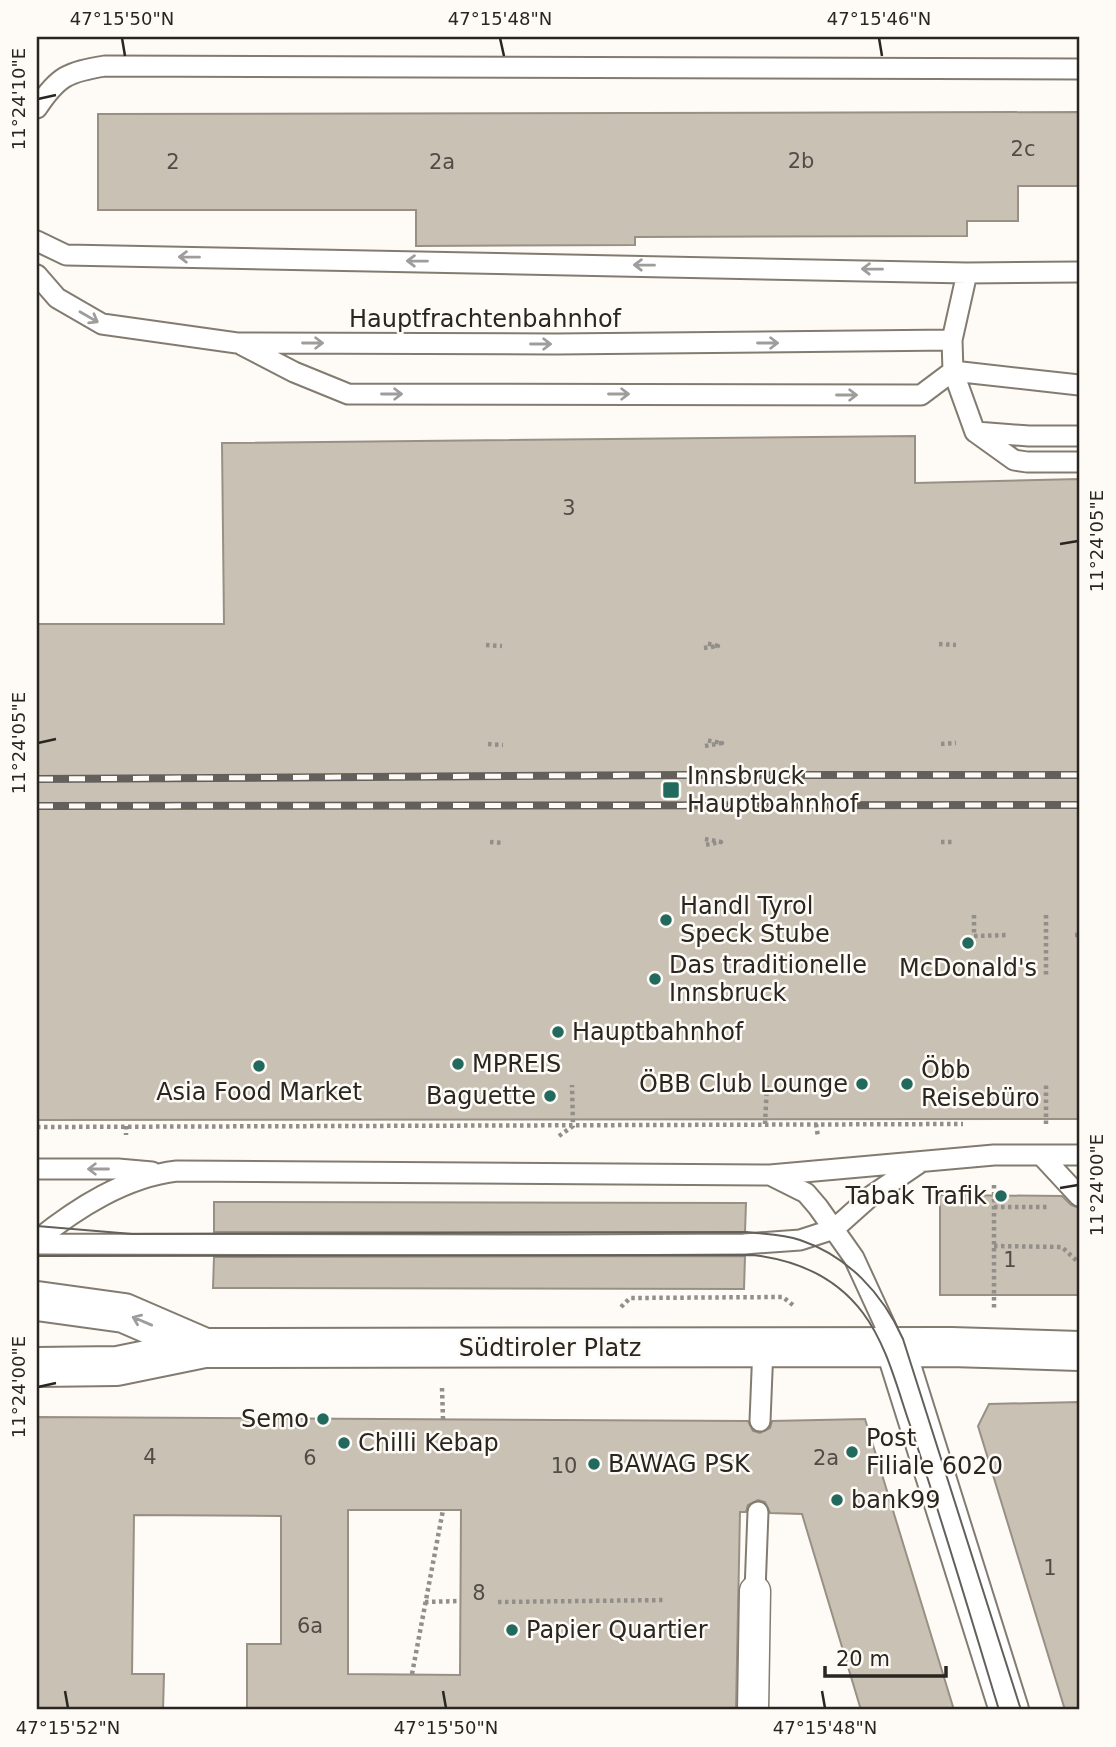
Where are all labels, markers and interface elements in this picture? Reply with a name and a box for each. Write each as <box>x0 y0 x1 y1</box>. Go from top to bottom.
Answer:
text: 47°15'50"N <box>70 8 174 29</box>
text: 47°15'48"N <box>448 8 552 29</box>
text: 47°15'46"N <box>827 8 931 29</box>
text: 11°24'10"E <box>8 48 29 150</box>
house number: 2c <box>1011 137 1035 161</box>
house number: 2b <box>788 149 814 173</box>
house number: 2 <box>166 150 180 174</box>
house number: 2a <box>429 150 455 174</box>
one-way arrow <box>178 251 201 264</box>
one-way arrow <box>406 255 429 268</box>
one-way arrow <box>633 259 656 272</box>
one-way arrow <box>861 263 884 276</box>
street label: Hauptfrachtenbahnhof <box>349 305 622 333</box>
one-way arrow <box>78 311 99 324</box>
one-way arrow <box>302 336 325 350</box>
one-way arrow <box>757 336 780 349</box>
one-way arrow <box>529 337 552 351</box>
one-way arrow <box>380 387 403 401</box>
one-way arrow <box>607 387 630 401</box>
one-way arrow <box>835 388 858 402</box>
text: 11°24'05"E <box>1086 490 1107 592</box>
house number: 3 <box>562 496 576 520</box>
text: 11°24'05"E <box>8 692 29 794</box>
place label: Innsbruck Hauptbahnhof <box>687 762 859 818</box>
marker: Innsbruck Hauptbahnhof <box>661 780 681 800</box>
place label: Handl Tyrol Speck Stube <box>680 892 830 948</box>
marker: Handl Tyrol Speck Stube <box>658 912 674 928</box>
marker: McDonald's <box>960 935 976 951</box>
place label: Das traditionelle Innsbruck <box>669 951 867 1007</box>
place label: McDonald's <box>899 954 1037 982</box>
marker: Das traditionelle Innsbruck <box>647 971 663 987</box>
place label: Hauptbahnhof <box>572 1018 744 1046</box>
marker: Hauptbahnhof <box>550 1024 566 1040</box>
place label: MPREIS <box>472 1050 561 1078</box>
place label: Öbb Reisebüro <box>921 1055 1040 1112</box>
marker: MPREIS <box>450 1056 466 1072</box>
marker: Asia Food Market <box>251 1058 267 1074</box>
place label: ÖBB Club Lounge <box>639 1069 848 1098</box>
marker: ÖBB Club Lounge <box>854 1076 870 1092</box>
marker: Öbb Reisebüro <box>899 1076 915 1092</box>
place label: Asia Food Market <box>156 1078 362 1106</box>
place label: Baguette <box>426 1082 536 1110</box>
marker: Baguette <box>542 1088 558 1104</box>
text: 11°24'00"E <box>1086 1134 1107 1236</box>
one-way arrow <box>87 1162 110 1176</box>
place label: Tabak Trafik <box>844 1182 987 1210</box>
marker: Tabak Trafik <box>993 1188 1009 1204</box>
house number: 1 <box>1003 1248 1017 1272</box>
one-way arrow <box>132 1314 154 1327</box>
street label: Südtiroler Platz <box>459 1334 641 1362</box>
text: 11°24'00"E <box>8 1336 29 1438</box>
place label: Semo <box>241 1405 309 1433</box>
marker: Semo <box>315 1411 331 1427</box>
place label: Post Filiale 6020 <box>866 1424 1003 1480</box>
place label: Chilli Kebap <box>358 1429 499 1457</box>
marker: Chilli Kebap <box>336 1435 352 1451</box>
marker: Post Filiale 6020 <box>844 1444 860 1460</box>
house number: 4 <box>143 1445 157 1469</box>
house number: 6 <box>303 1446 317 1470</box>
house number: 2a <box>813 1446 839 1470</box>
place label: BAWAG PSK <box>608 1450 751 1478</box>
house number: 10 <box>551 1454 577 1478</box>
marker: BAWAG PSK <box>586 1456 602 1472</box>
place label: bank99 <box>851 1486 941 1514</box>
marker: bank99 <box>829 1492 845 1508</box>
house number: 1 <box>1043 1556 1057 1580</box>
house number: 8 <box>472 1581 486 1605</box>
house number: 6a <box>297 1614 323 1638</box>
place label: Papier Quartier <box>526 1616 708 1644</box>
marker: Papier Quartier <box>504 1622 520 1638</box>
scale bar <box>825 1635 946 1679</box>
text: 20 m <box>836 1647 890 1671</box>
text: 47°15'52"N <box>16 1717 120 1738</box>
text: 47°15'50"N <box>394 1717 498 1738</box>
text: 47°15'48"N <box>773 1717 877 1738</box>

